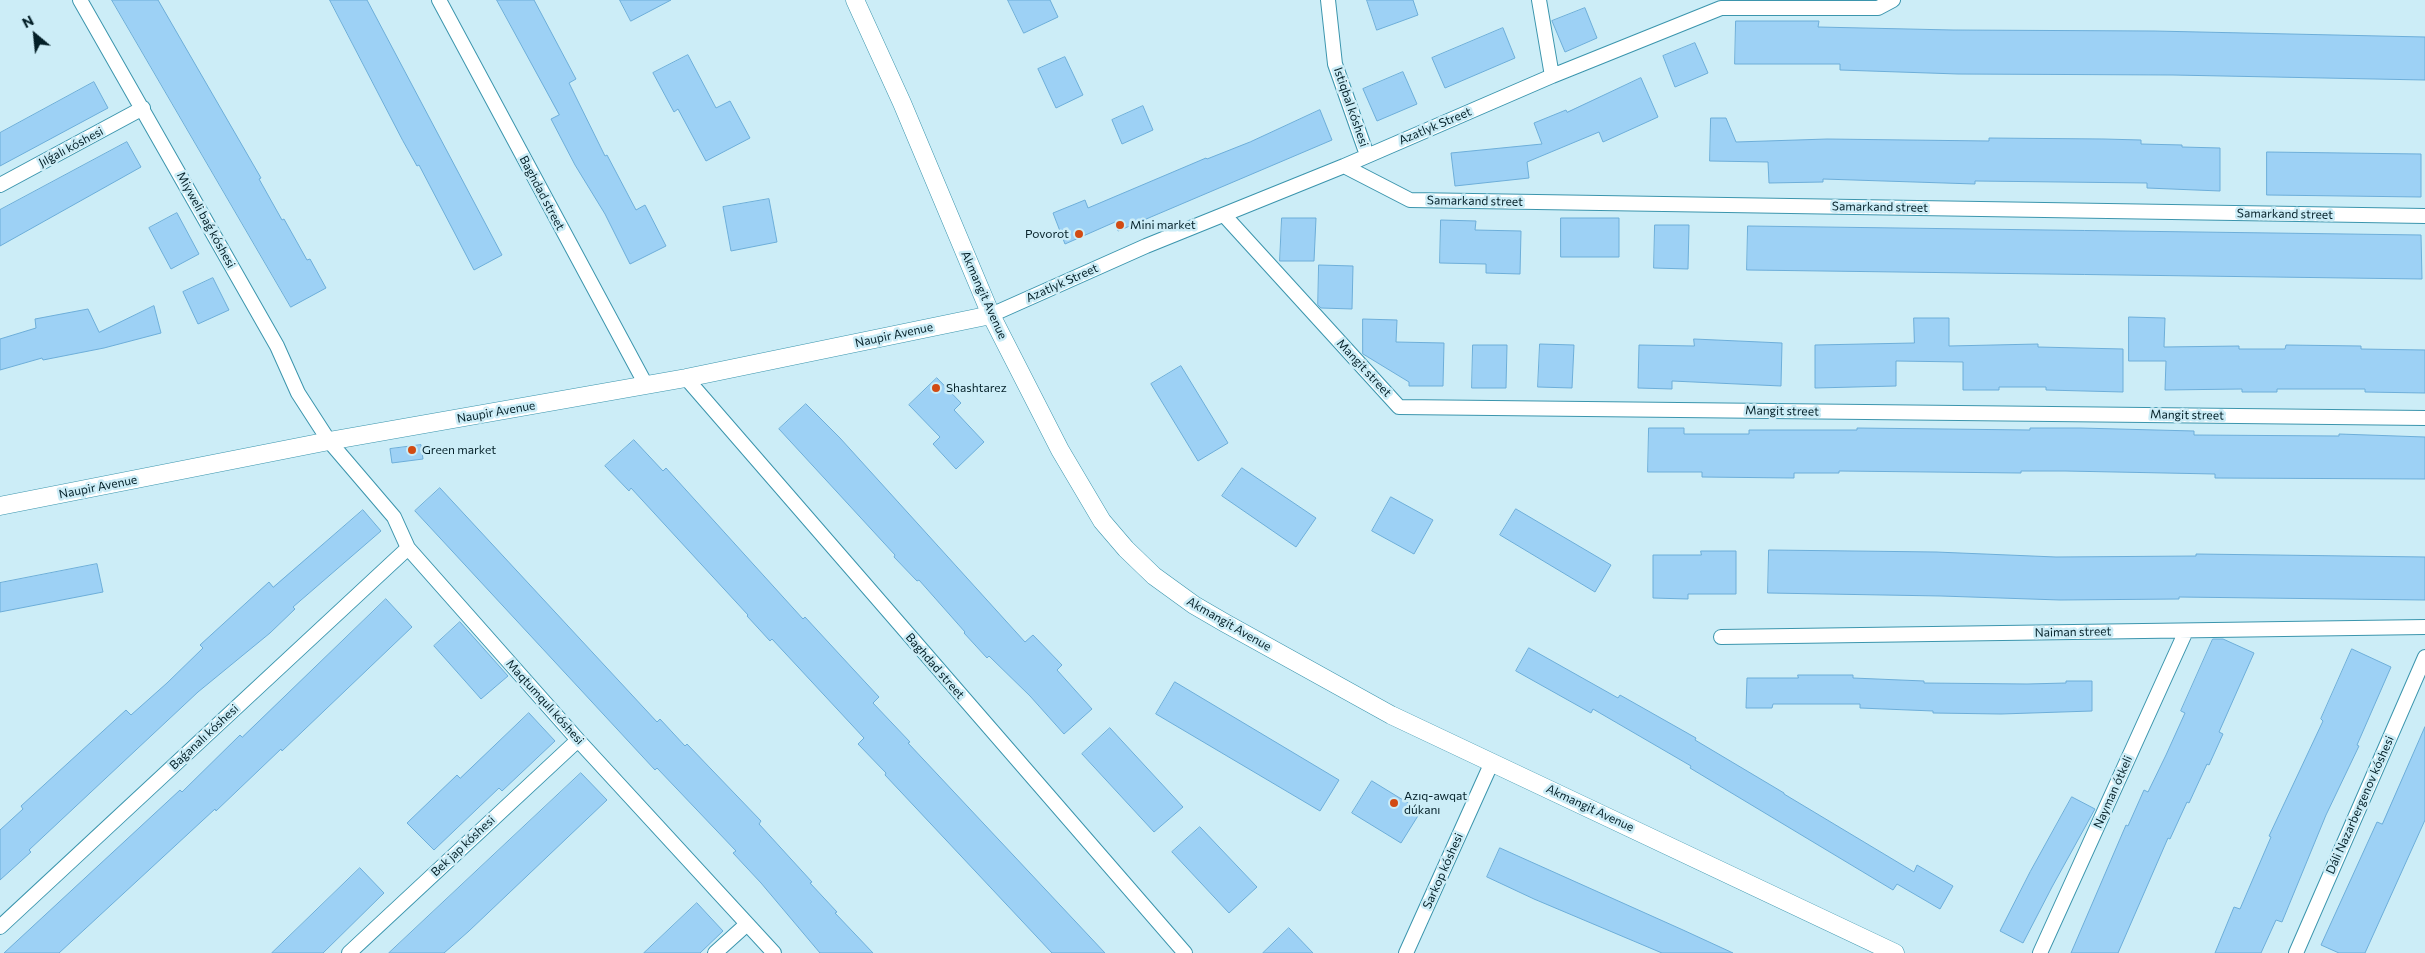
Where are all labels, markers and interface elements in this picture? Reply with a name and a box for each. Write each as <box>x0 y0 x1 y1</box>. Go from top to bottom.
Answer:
north arrow <box>10 10 60 60</box>
text: N <box>19 11 36 31</box>
street label: Istiqbal kóshesi <box>1331 65 1371 149</box>
street label: Azatlyk Street <box>1397 104 1473 148</box>
street label: Jılǵalı kóshesi <box>36 124 106 170</box>
street label: Baghdad street <box>516 153 568 233</box>
street label: Miyweli baǵ kóshesi <box>174 169 238 271</box>
street label: Samarkand street <box>1427 193 1523 209</box>
street label: Samarkand street <box>1832 199 1928 215</box>
street label: Samarkand street <box>2237 206 2333 222</box>
place label: Mini market <box>1130 218 1196 232</box>
marker: Mini market <box>1114 219 1126 231</box>
place label: Povorot <box>1025 227 1069 241</box>
marker: Povorot <box>1073 228 1085 240</box>
street label: Akmangit Avenue <box>958 249 1010 341</box>
street label: Azatlyk Street <box>1024 261 1100 305</box>
street label: Naupir Avenue <box>854 320 934 350</box>
street label: Mangit street <box>1334 336 1394 400</box>
place label: Shashtarez <box>946 381 1007 395</box>
marker: Shashtarez <box>930 382 942 394</box>
street label: Naupir Avenue <box>456 398 536 426</box>
street label: Mangit street <box>1745 403 1819 419</box>
street label: Mangit street <box>2150 407 2224 423</box>
place label: Green market <box>422 443 496 457</box>
marker: Green market <box>406 444 418 456</box>
street label: Naupir Avenue <box>58 472 138 502</box>
street label: Akmangit Avenue <box>1184 594 1274 654</box>
street label: Naiman street <box>2035 624 2111 640</box>
street label: Baghdad street <box>903 630 967 702</box>
street label: Maqtumqulı kóshesi <box>503 657 587 747</box>
street label: Baǵanalı kóshesi <box>167 701 241 773</box>
street label: Dáli Nazarbergenov kóshesi <box>2323 734 2397 876</box>
street label: Nayman ótkeli <box>2091 753 2135 831</box>
street label: Akmangit Avenue <box>1544 781 1636 835</box>
place label: Azıq-awqat dúkanı <box>1404 789 1467 817</box>
marker: Azıq-awqat dúkanı <box>1388 797 1400 809</box>
street label: Bek jap kóshesi <box>428 813 498 879</box>
street label: Sarkop kóshesi <box>1420 831 1466 911</box>

